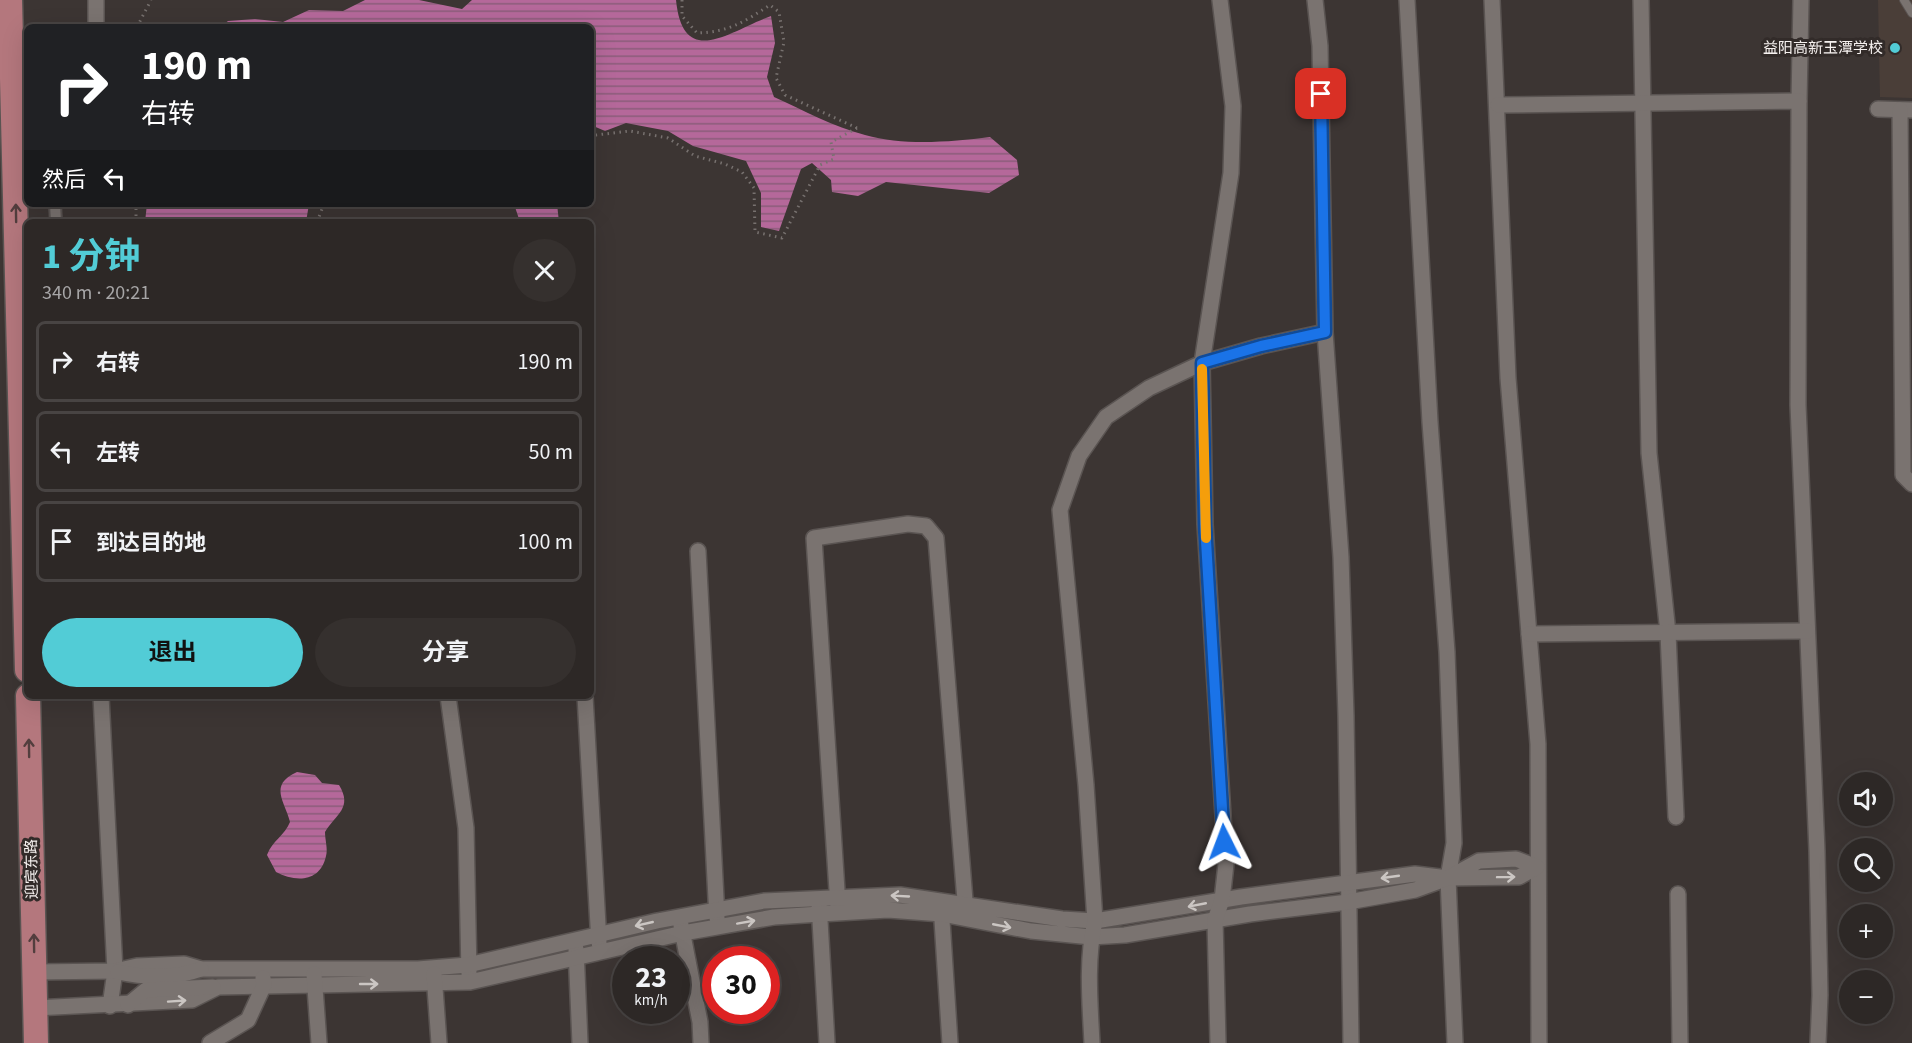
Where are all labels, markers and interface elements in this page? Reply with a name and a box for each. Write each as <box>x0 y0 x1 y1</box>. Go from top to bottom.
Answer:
text: 190 m <box>141 36 252 96</box>
place label: 益阳高新玉潭学校 <box>1763 38 1883 59</box>
marker: 益阳高新玉潭学校 <box>1888 41 1902 55</box>
icon: right <box>42 48 120 126</box>
pin <box>1295 68 1346 119</box>
icon: arrive <box>1304 77 1337 110</box>
text: 右转 <box>141 95 195 134</box>
icon: left <box>98 162 131 195</box>
text: 然后 <box>42 164 86 196</box>
one-way arrow <box>10 203 22 223</box>
text: 1 分钟 <box>42 231 140 282</box>
button: close <box>513 239 576 302</box>
text: 340 m · 20:21 <box>42 279 150 307</box>
icon: right <box>45 345 78 378</box>
text: 190 m <box>518 346 573 378</box>
text: 右转 <box>96 347 140 379</box>
icon: left <box>45 435 78 468</box>
text: 50 m <box>528 436 573 468</box>
text: 左转 <box>96 437 140 469</box>
icon: arrive <box>45 525 78 558</box>
text: 100 m <box>518 526 573 558</box>
text: 到达目的地 <box>96 527 206 559</box>
button: 退出 <box>42 618 303 687</box>
button: 分享 <box>315 618 576 687</box>
one-way arrow <box>23 738 35 758</box>
map controls <box>1839 772 1893 1024</box>
button: sound <box>1839 772 1893 826</box>
position arrow <box>1192 810 1256 874</box>
button: search <box>1839 838 1893 892</box>
street label: 迎宾东路 <box>21 839 43 899</box>
one-way arrow <box>1380 872 1400 883</box>
one-way arrow <box>1496 872 1516 883</box>
one-way arrow <box>890 890 910 901</box>
one-way arrow <box>1187 900 1207 911</box>
button: + <box>1839 904 1893 958</box>
one-way arrow <box>736 916 756 927</box>
one-way arrow <box>635 919 654 931</box>
one-way arrow <box>992 920 1012 931</box>
one-way arrow <box>28 933 39 953</box>
speed limit sign: 30 <box>702 946 780 1024</box>
text: 23 <box>635 956 667 999</box>
button: − <box>1839 970 1893 1024</box>
one-way arrow <box>358 978 378 990</box>
text: km/h <box>634 990 668 1011</box>
one-way arrow <box>167 996 187 1007</box>

